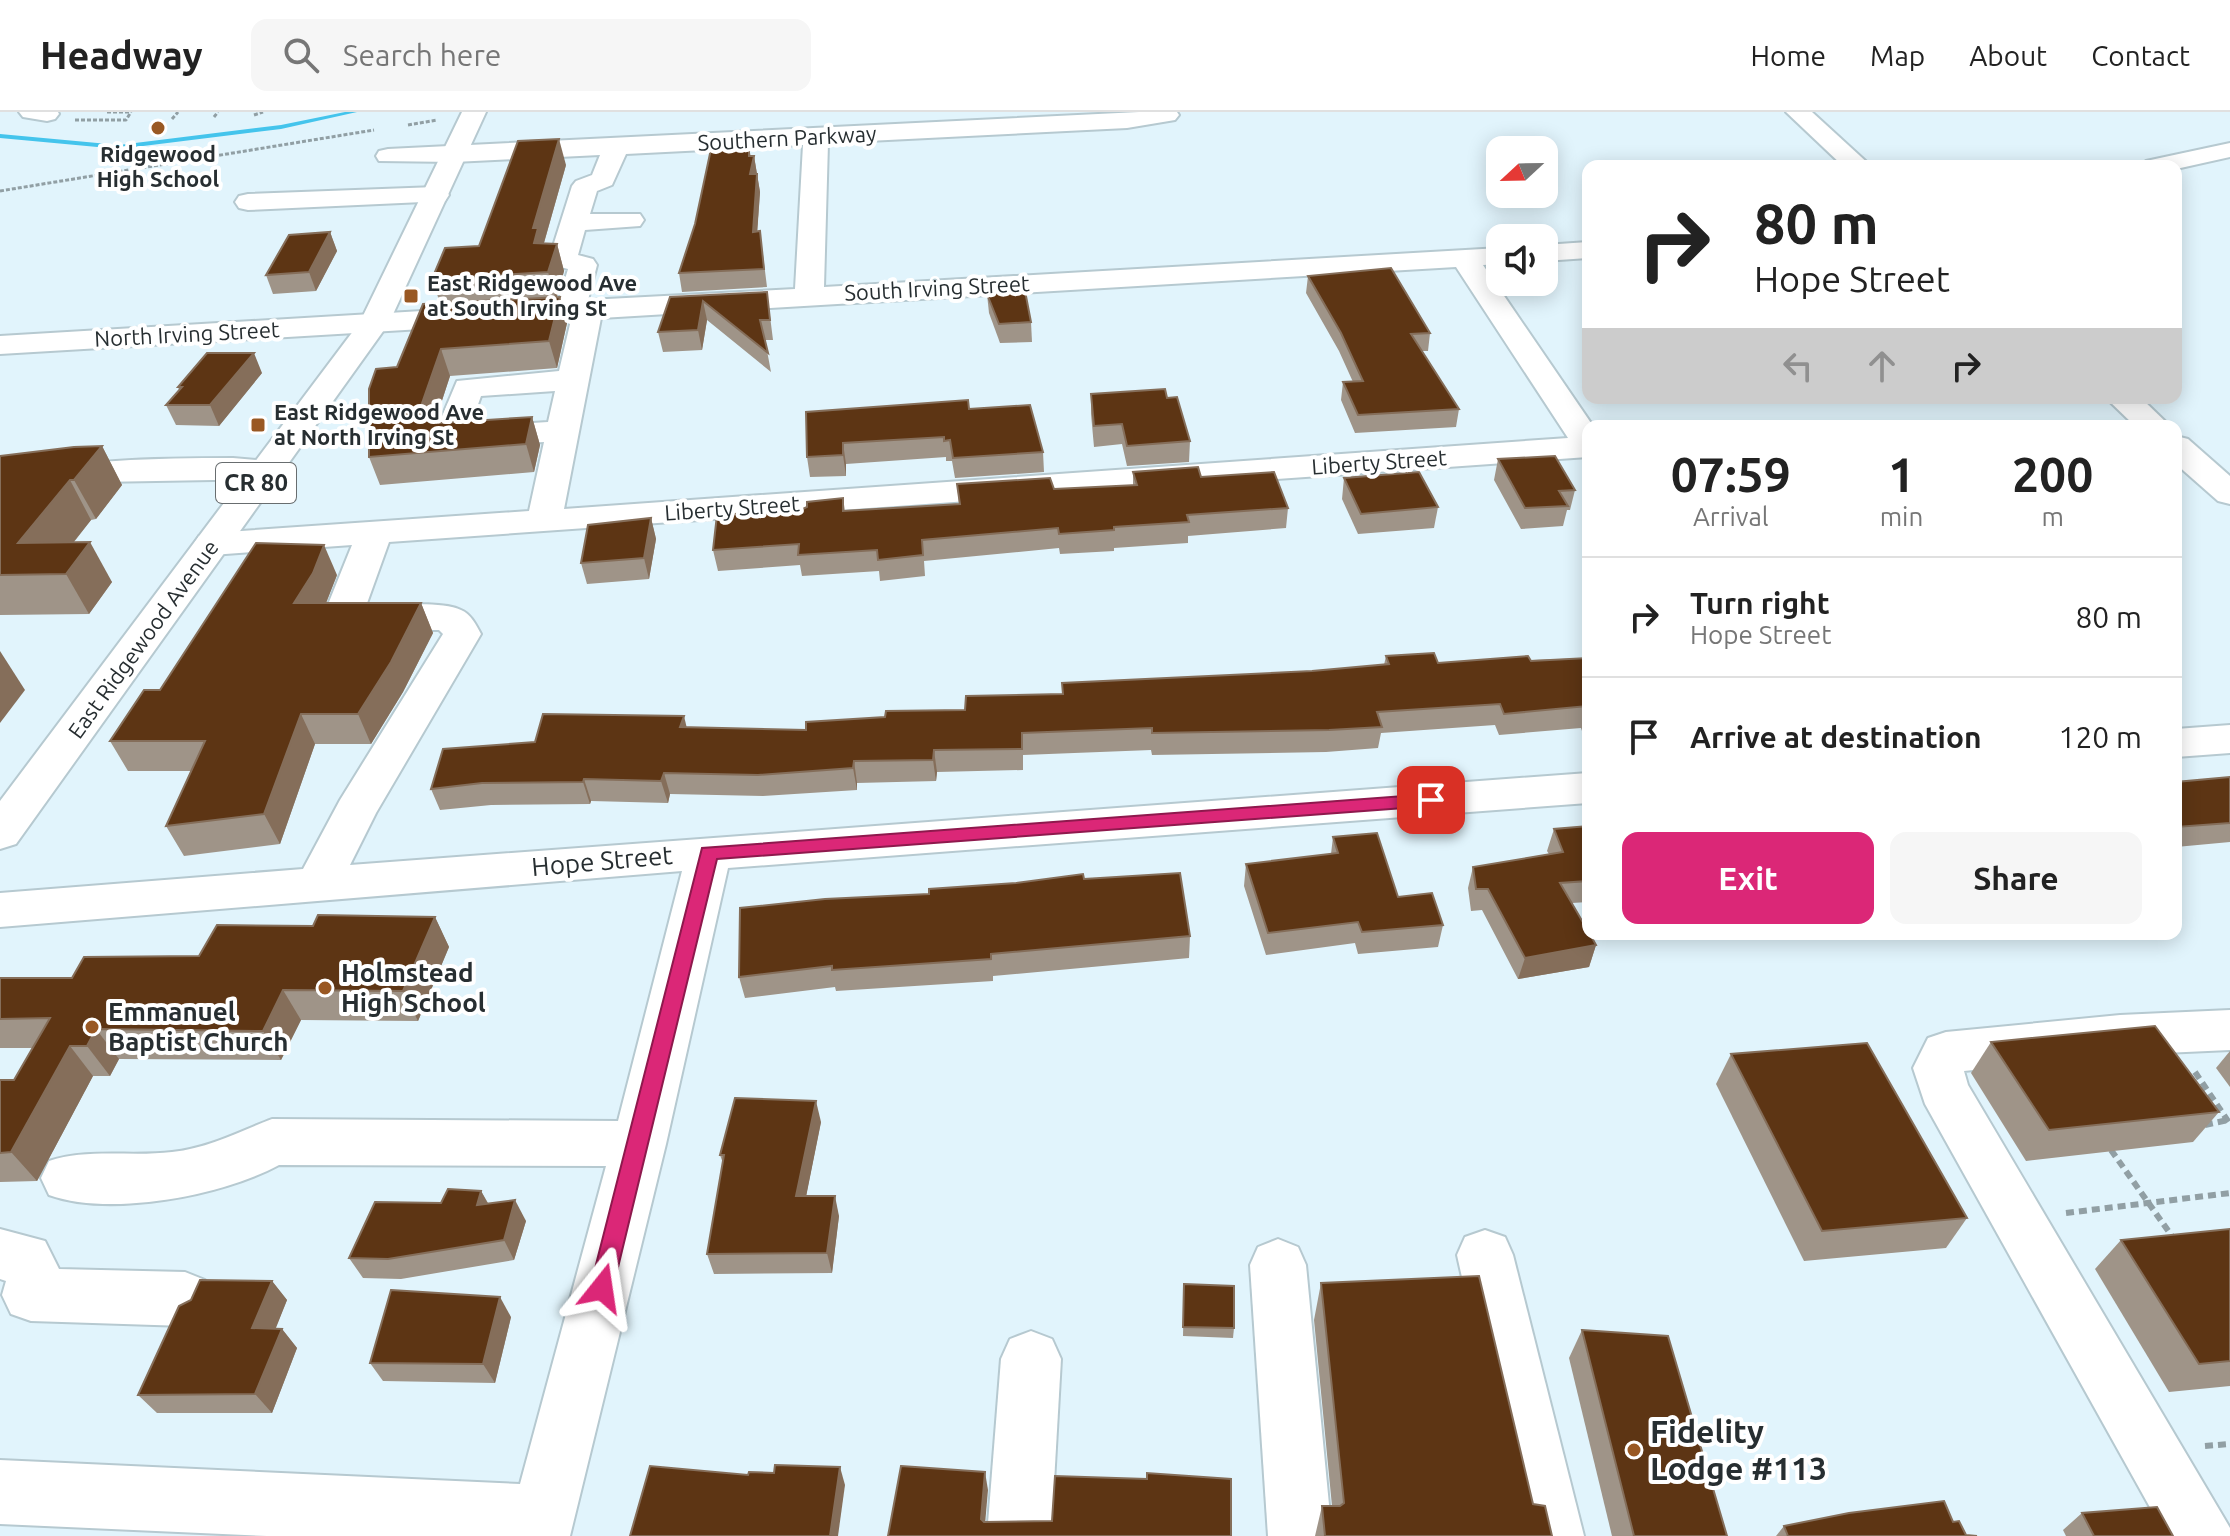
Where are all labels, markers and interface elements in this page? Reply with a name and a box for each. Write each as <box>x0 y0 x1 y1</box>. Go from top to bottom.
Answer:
search box <box>251 19 811 91</box>
icon: search <box>279 33 323 77</box>
text: Headway <box>40 34 203 76</box>
text: Search here <box>343 38 501 72</box>
text: Home <box>1751 40 1826 71</box>
text: Map <box>1870 40 1925 71</box>
text: About <box>1969 40 2047 71</box>
text: Contact <box>2091 40 2190 71</box>
marker: Ridgewood High School <box>149 119 167 137</box>
street label: Southern Parkway <box>697 120 877 155</box>
north arrow <box>1486 136 1558 208</box>
map controls <box>1486 136 1558 296</box>
place label: Ridgewood High School <box>97 141 220 191</box>
icon: right <box>1622 192 1726 296</box>
text: 80 m <box>1754 192 1879 255</box>
button: sound <box>1486 224 1558 296</box>
text: Hope Street <box>1754 258 1950 299</box>
place label: East Ridgewood Ave at South Irving St <box>427 270 637 320</box>
street label: South Irving Street <box>844 270 1031 305</box>
marker: East Ridgewood Ave at South Irving St <box>402 287 420 305</box>
street label: North Irving Street <box>94 316 281 351</box>
icon: left <box>1776 344 1820 388</box>
icon: ahead <box>1860 344 1904 388</box>
icon: right <box>1944 344 1988 388</box>
place label: East Ridgewood Ave at North Irving St <box>274 399 484 449</box>
marker: East Ridgewood Ave at North Irving St <box>249 416 267 434</box>
street label: Liberty Street <box>1310 444 1448 479</box>
text: 07:59 <box>1671 447 1791 501</box>
text: 1 <box>1888 447 1915 501</box>
text: 200 <box>2012 447 2093 501</box>
road number: CR 80 <box>216 463 296 503</box>
street label: Liberty Street <box>663 490 801 525</box>
text: Arrival <box>1693 502 1769 531</box>
text: min <box>1880 502 1923 531</box>
text: m <box>2041 502 2064 531</box>
street label: East Ridgewood Avenue <box>62 535 223 742</box>
text: Turn right <box>1690 586 1830 620</box>
icon: right <box>1622 595 1666 639</box>
text: 80 m <box>2075 600 2142 634</box>
text: Hope Street <box>1690 620 1831 649</box>
icon: arrive <box>1622 715 1666 759</box>
text: Arrive at destination <box>1690 720 1982 754</box>
text: 120 m <box>2058 720 2142 754</box>
pin <box>1397 766 1465 834</box>
icon: arrive <box>1409 778 1453 822</box>
button: Exit <box>1622 832 1874 924</box>
button: Share <box>1890 832 2142 924</box>
street label: Hope Street <box>530 840 674 881</box>
place label: Holmstead High School <box>341 958 486 1017</box>
marker: Holmstead High School <box>316 979 334 997</box>
place label: Emmanuel Baptist Church <box>108 997 289 1056</box>
marker: Emmanuel Baptist Church <box>83 1018 101 1036</box>
position arrow <box>560 1246 644 1330</box>
place label: Fidelity Lodge #113 <box>1650 1413 1827 1486</box>
marker: Fidelity Lodge #113 <box>1625 1441 1643 1459</box>

